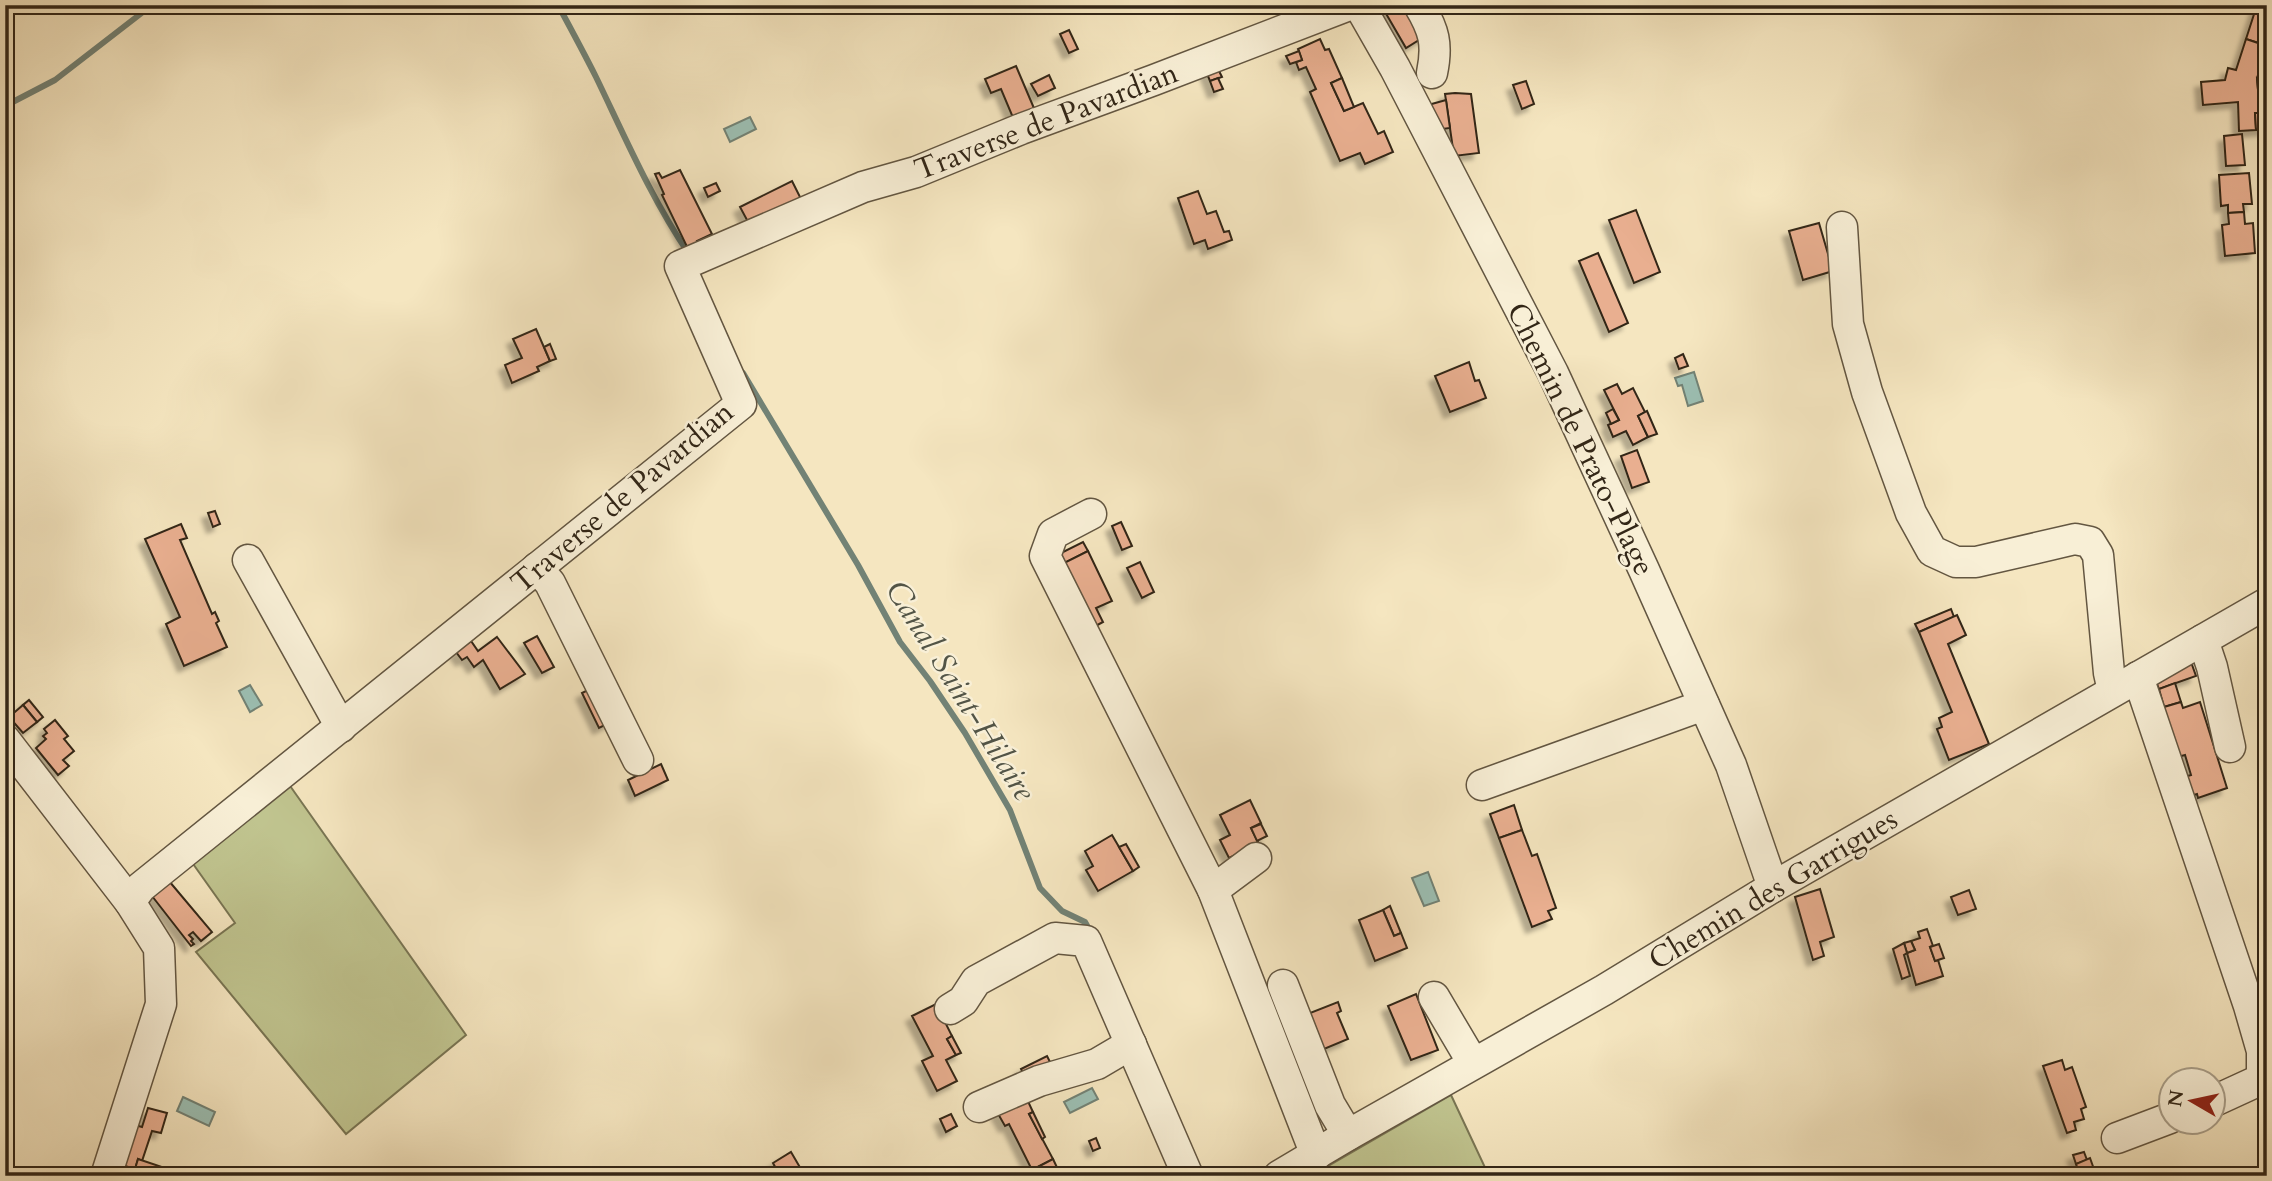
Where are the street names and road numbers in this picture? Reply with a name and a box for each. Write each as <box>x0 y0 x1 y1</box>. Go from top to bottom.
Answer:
street label: Traverse de Pavardian <box>908 52 1184 191</box>
street label: Chemin de Prato-Plage <box>1497 296 1665 583</box>
street label: Traverse de Pavardian <box>502 392 742 603</box>
street label: Chemin des Garrigues <box>1641 799 1905 980</box>

